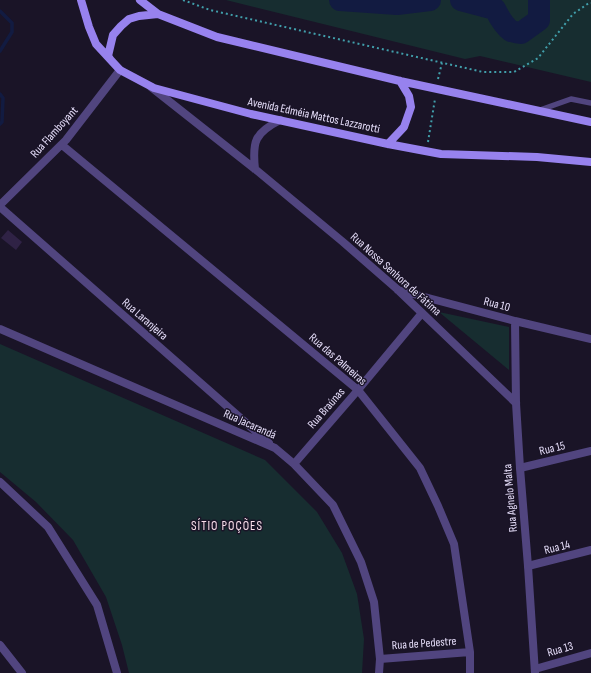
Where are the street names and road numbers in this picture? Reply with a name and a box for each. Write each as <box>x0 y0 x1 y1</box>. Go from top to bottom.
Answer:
street label: Avenida Edméia Mattos Lazzarotti <box>246 94 381 137</box>
street label: Rua Flamboyant <box>27 103 82 161</box>
street label: Rua Nossa Senhora de Fátima <box>347 230 444 319</box>
street label: Rua 10 <box>482 294 512 315</box>
street label: Rua Laranjeira <box>119 295 171 344</box>
street label: Rua das Palmeiras <box>306 330 370 389</box>
street label: Rua Braúnas <box>305 385 348 432</box>
street label: Rua Jacarandá <box>221 406 279 443</box>
street label: Rua 15 <box>538 438 567 459</box>
street label: Rua Agnelo Malta <box>500 463 521 533</box>
street label: Rua 14 <box>543 537 572 558</box>
street label: Rua de Pedestre <box>391 634 457 653</box>
street label: Rua 13 <box>545 639 575 660</box>

